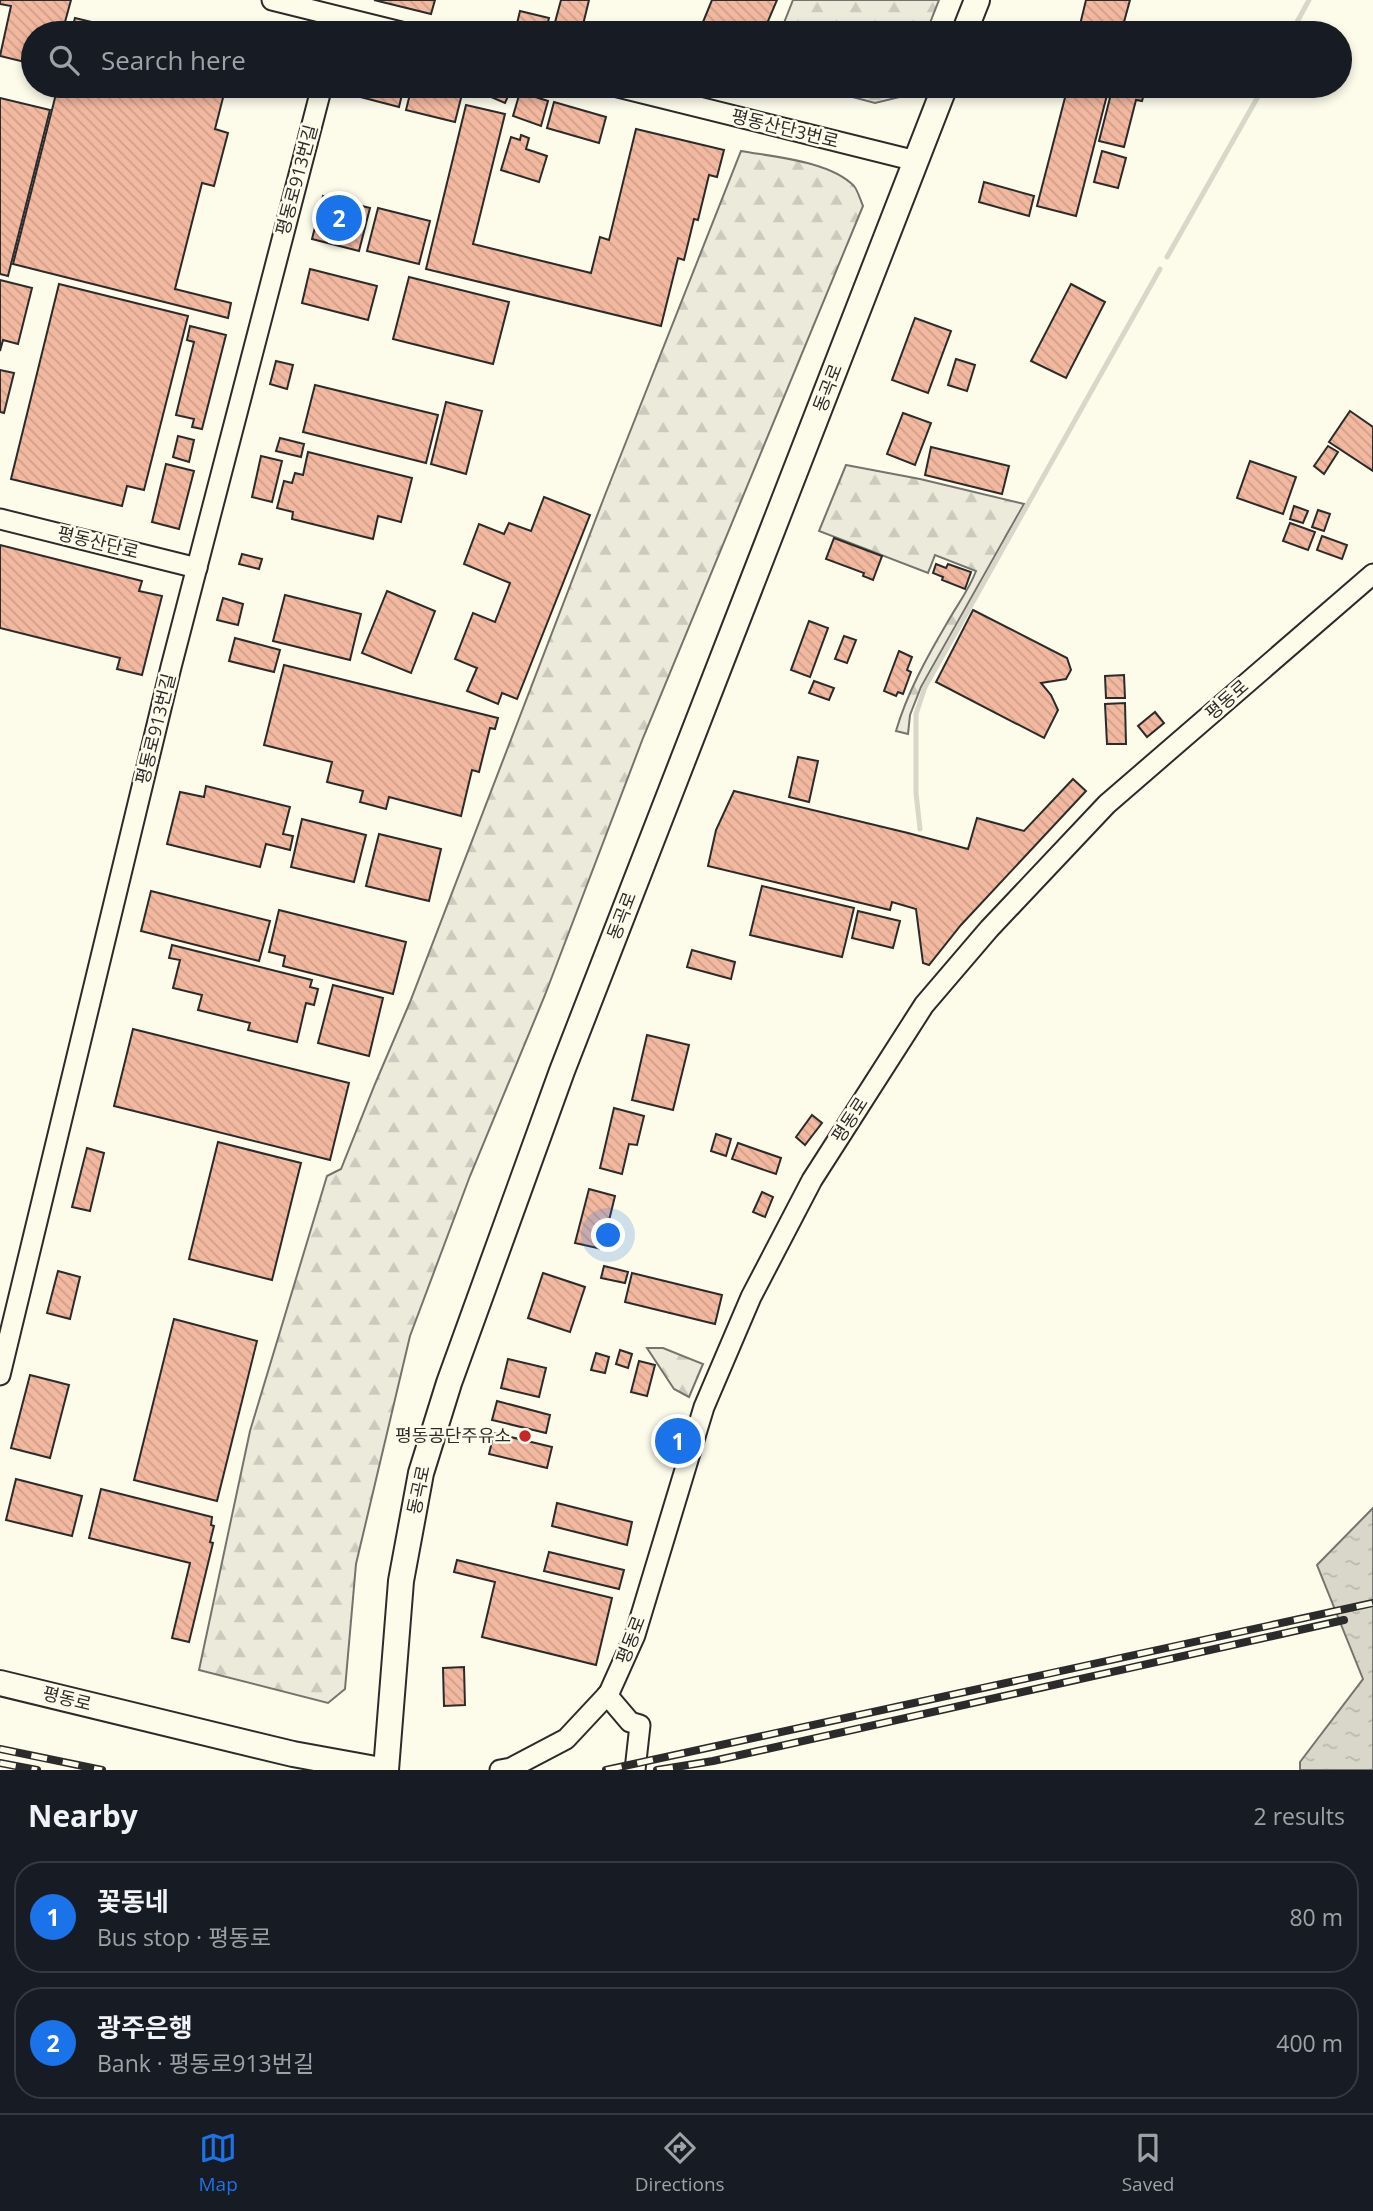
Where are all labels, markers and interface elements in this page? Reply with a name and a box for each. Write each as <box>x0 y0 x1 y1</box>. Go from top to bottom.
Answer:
search box <box>21 21 1352 98</box>
icon: search <box>45 41 83 79</box>
text: Search here <box>101 42 246 78</box>
street label: 평동산단3번로 <box>729 103 841 153</box>
street label: 평동로913번길 <box>270 122 322 238</box>
pin: 2 <box>316 192 362 244</box>
street label: 동곡로 <box>807 360 847 415</box>
street label: 평동산단로 <box>55 520 141 564</box>
street label: 평동로913번길 <box>130 671 180 787</box>
street label: 평동로 <box>1200 674 1253 725</box>
street label: 동곡로 <box>601 888 641 943</box>
street label: 평동로 <box>826 1092 873 1147</box>
your location <box>591 1218 625 1252</box>
pin: 1 <box>655 1415 701 1467</box>
place label: 평동공단주유소 <box>395 1423 511 1447</box>
marker: 평동공단주유소 <box>517 1428 533 1444</box>
street label: 동곡로 <box>401 1463 435 1517</box>
street label: 평동로 <box>610 1612 650 1667</box>
street label: 평동로 <box>40 1680 94 1716</box>
text: Nearby <box>28 1795 138 1836</box>
text: 2 results <box>1254 1800 1345 1832</box>
text: 꽃동네 <box>97 1883 169 1919</box>
text: 1 <box>46 1901 60 1933</box>
text: 80 m <box>1289 1901 1343 1933</box>
text: Bus stop · 평동로 <box>97 1921 271 1953</box>
text: 광주은행 <box>97 2009 193 2045</box>
text: 2 <box>46 2027 60 2059</box>
text: 400 m <box>1276 2027 1343 2059</box>
text: Bank · 평동로913번길 <box>97 2047 314 2079</box>
tab: Map <box>199 2129 238 2197</box>
tab: Directions <box>635 2129 725 2197</box>
tab: Saved <box>1122 2129 1174 2197</box>

